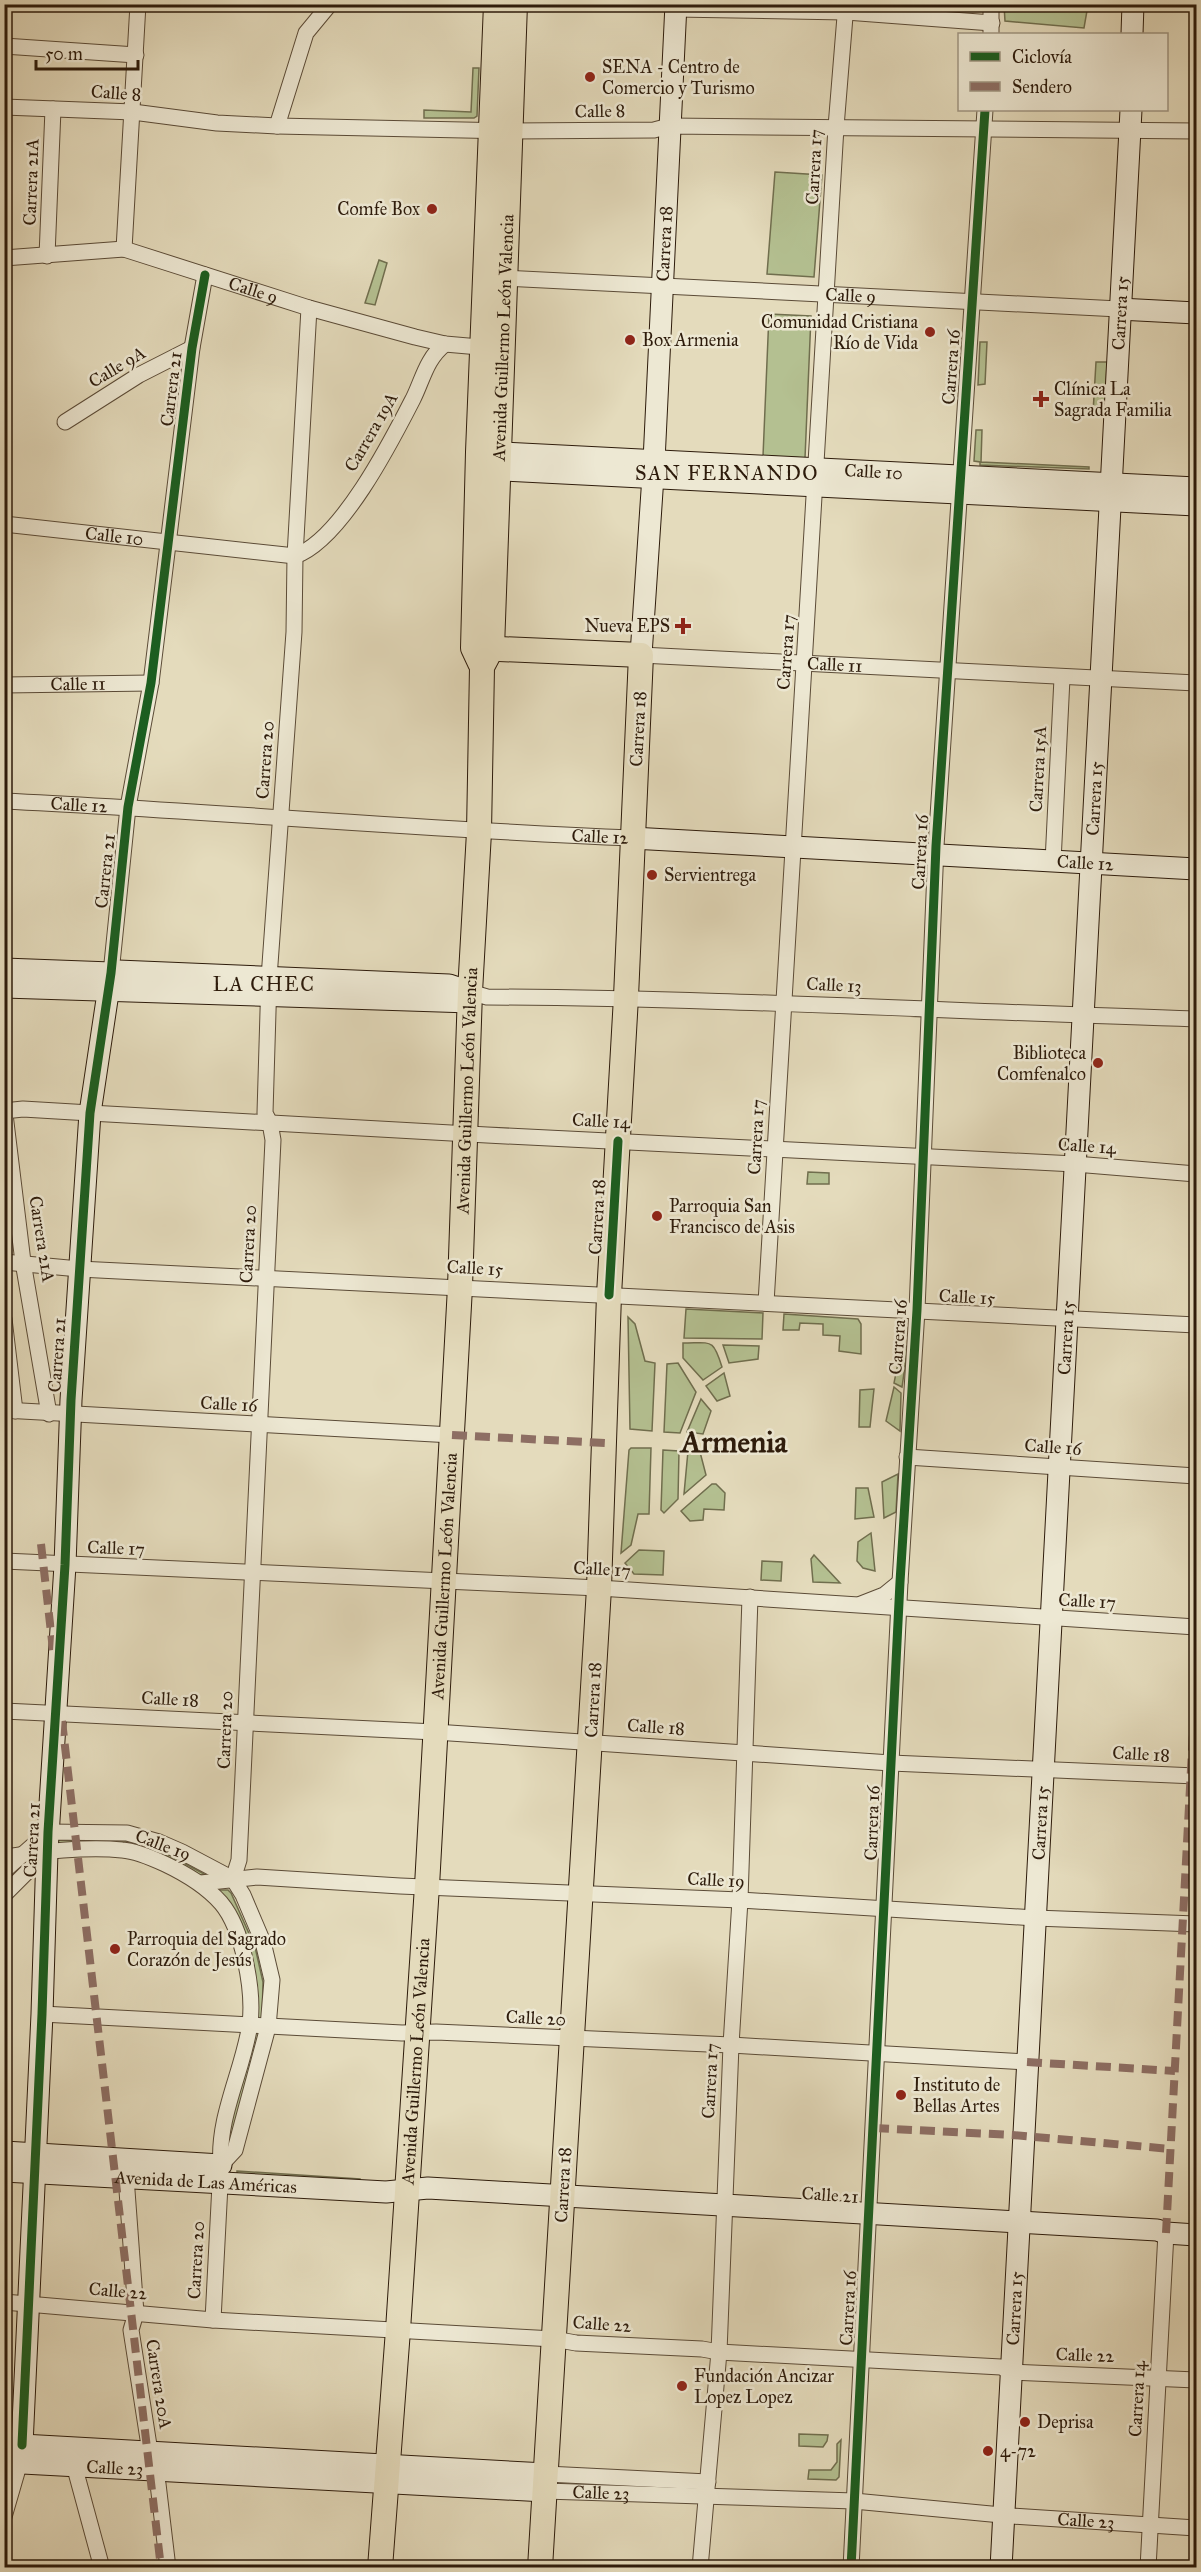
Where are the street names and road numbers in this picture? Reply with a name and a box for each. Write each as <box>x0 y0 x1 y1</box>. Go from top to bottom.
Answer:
street label: Calle 8 <box>90 80 142 106</box>
street label: Calle 8 <box>575 100 625 122</box>
street label: Carrera 17 <box>801 129 827 205</box>
street label: Carrera 21A <box>18 138 44 226</box>
street label: Carrera 18 <box>652 205 677 282</box>
street label: Avenida Guillermo León Valencia <box>488 213 518 462</box>
street label: Calle 9 <box>226 272 281 308</box>
street label: Carrera 15 <box>1107 275 1133 351</box>
street label: Calle 9 <box>825 283 876 308</box>
street label: Carrera 16 <box>937 328 965 405</box>
street label: Calle 9A <box>84 341 150 393</box>
street label: Carrera 21 <box>156 350 186 428</box>
street label: Carrera 19A <box>340 389 402 475</box>
street label: Calle 10 <box>844 459 903 484</box>
street label: Calle 10 <box>84 522 145 550</box>
street label: Carrera 17 <box>772 613 800 691</box>
street label: Calle 11 <box>807 652 863 677</box>
street label: Calle 11 <box>50 673 106 695</box>
street label: Carrera 18 <box>625 691 651 767</box>
street label: Carrera 20 <box>251 720 279 800</box>
street label: Carrera 15A <box>1025 725 1051 813</box>
street label: Carrera 15 <box>1082 760 1108 836</box>
street label: Calle 12 <box>50 792 108 818</box>
street label: Carrera 16 <box>907 813 933 890</box>
street label: Calle 12 <box>571 824 629 849</box>
street label: Carrera 21 <box>90 833 120 909</box>
street label: Calle 12 <box>1056 850 1114 875</box>
street label: Avenida Guillermo León Valencia <box>451 966 482 1215</box>
street label: Calle 13 <box>806 973 862 997</box>
street label: Carrera 17 <box>743 1099 769 1175</box>
street label: Calle 14 <box>571 1108 632 1134</box>
street label: Calle 14 <box>1057 1133 1118 1159</box>
street label: Carrera 18 <box>584 1179 610 1255</box>
street label: Carrera 21A <box>24 1194 60 1284</box>
street label: Carrera 20 <box>235 1204 261 1284</box>
street label: Calle 15 <box>446 1256 504 1280</box>
street label: Calle 15 <box>938 1285 996 1309</box>
street label: Carrera 16 <box>884 1298 912 1375</box>
street label: Carrera 15 <box>1053 1299 1079 1375</box>
street label: Carrera 21 <box>43 1317 71 1393</box>
street label: Calle 16 <box>200 1392 259 1417</box>
street label: Calle 16 <box>1024 1434 1083 1460</box>
street label: Avenida Guillermo León Valencia <box>426 1452 462 1701</box>
street label: Calle 17 <box>87 1536 145 1560</box>
street label: Calle 17 <box>573 1557 631 1581</box>
street label: Calle 17 <box>1058 1589 1116 1613</box>
street label: Carrera 18 <box>580 1662 606 1738</box>
street label: Calle 18 <box>141 1687 199 1711</box>
street label: Carrera 20 <box>213 1690 237 1770</box>
street label: Calle 18 <box>626 1714 686 1740</box>
street label: Calle 18 <box>1112 1742 1170 1766</box>
street label: Carrera 16 <box>860 1784 884 1861</box>
street label: Carrera 15 <box>1027 1785 1053 1861</box>
street label: Carrera 21 <box>19 1802 45 1878</box>
street label: Calle 19 <box>132 1824 194 1866</box>
street label: Calle 19 <box>687 1868 745 1892</box>
street label: Avenida Guillermo León Valencia <box>396 1937 435 2186</box>
street label: Calle 20 <box>505 2005 567 2031</box>
street label: Carrera 17 <box>697 2043 723 2119</box>
street label: Carrera 18 <box>550 2147 576 2223</box>
street label: Avenida de Las Américas <box>113 2166 297 2198</box>
street label: Calle 21 <box>801 2182 859 2208</box>
street label: Carrera 20 <box>183 2220 209 2300</box>
street label: Carrera 16 <box>835 2269 861 2346</box>
street label: Carrera 15 <box>1002 2270 1028 2346</box>
street label: Calle 22 <box>88 2277 148 2305</box>
street label: Calle 22 <box>572 2311 632 2337</box>
street label: Carrera 20A <box>141 2338 177 2430</box>
street label: Calle 22 <box>1055 2343 1115 2367</box>
street label: Carrera 14 <box>1124 2359 1150 2438</box>
street label: Calle 23 <box>86 2455 144 2480</box>
street label: Calle 23 <box>572 2481 630 2505</box>
street label: Calle 23 <box>1057 2508 1115 2534</box>

